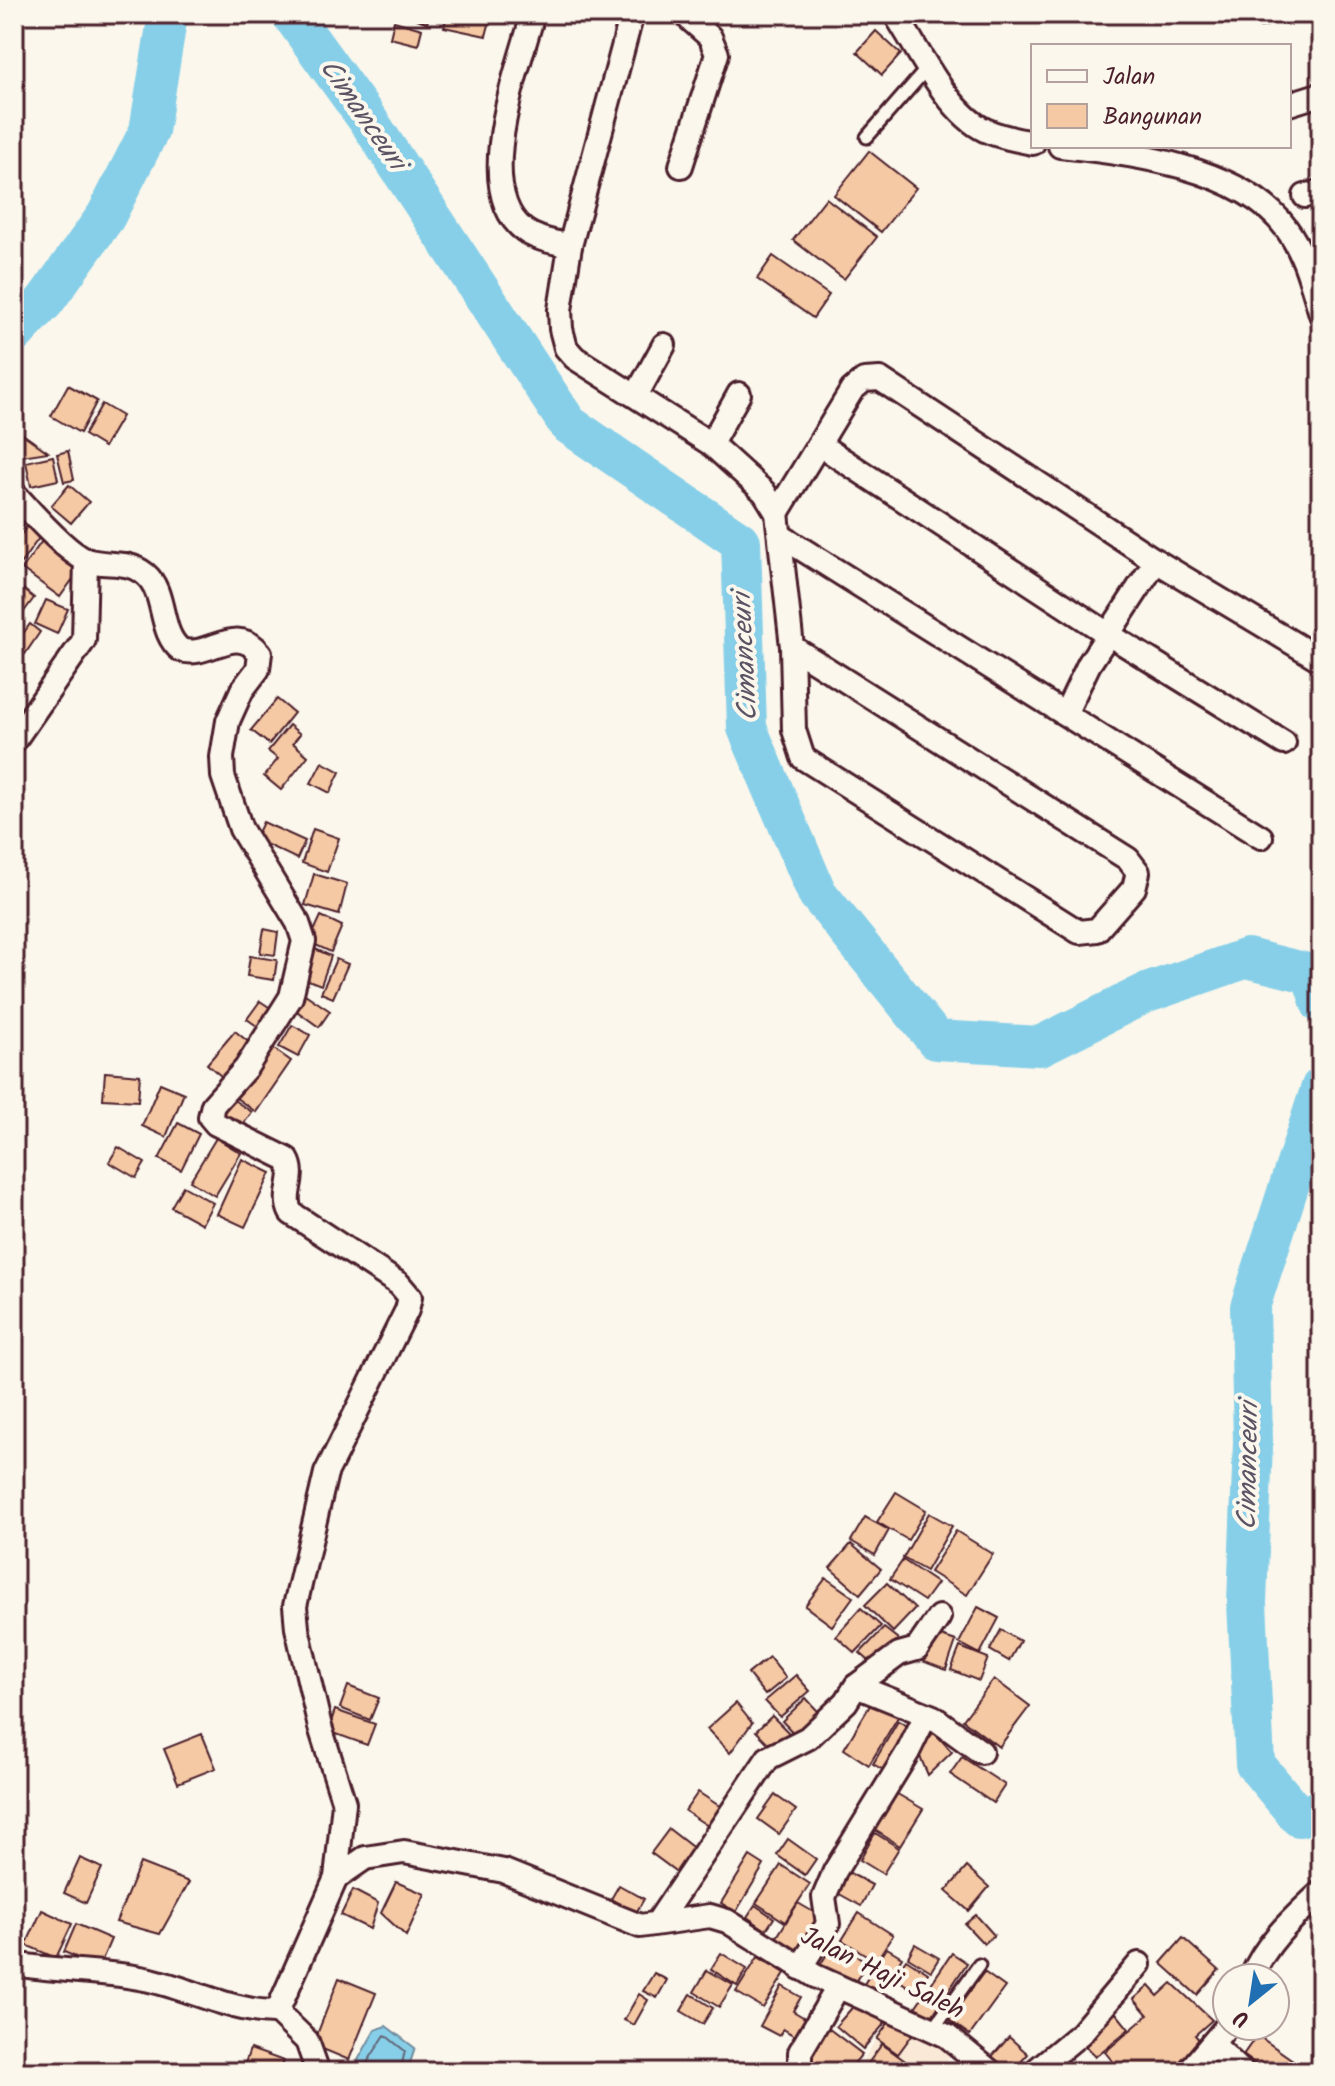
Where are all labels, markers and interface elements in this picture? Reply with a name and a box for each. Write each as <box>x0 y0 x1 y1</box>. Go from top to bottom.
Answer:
legend <box>1031 44 1291 148</box>
water label: Cimanceuri <box>307 50 420 185</box>
text: Jalan <box>1103 58 1155 97</box>
text: Bangunan <box>1103 98 1202 137</box>
water label: Cimanceuri <box>720 586 772 722</box>
water label: Cimanceuri <box>1225 1396 1273 1531</box>
street label: Jalan Haji Saleh <box>793 1916 971 2032</box>
north arrow <box>1211 1962 1291 2042</box>
text: U <box>1228 1999 1257 2036</box>

